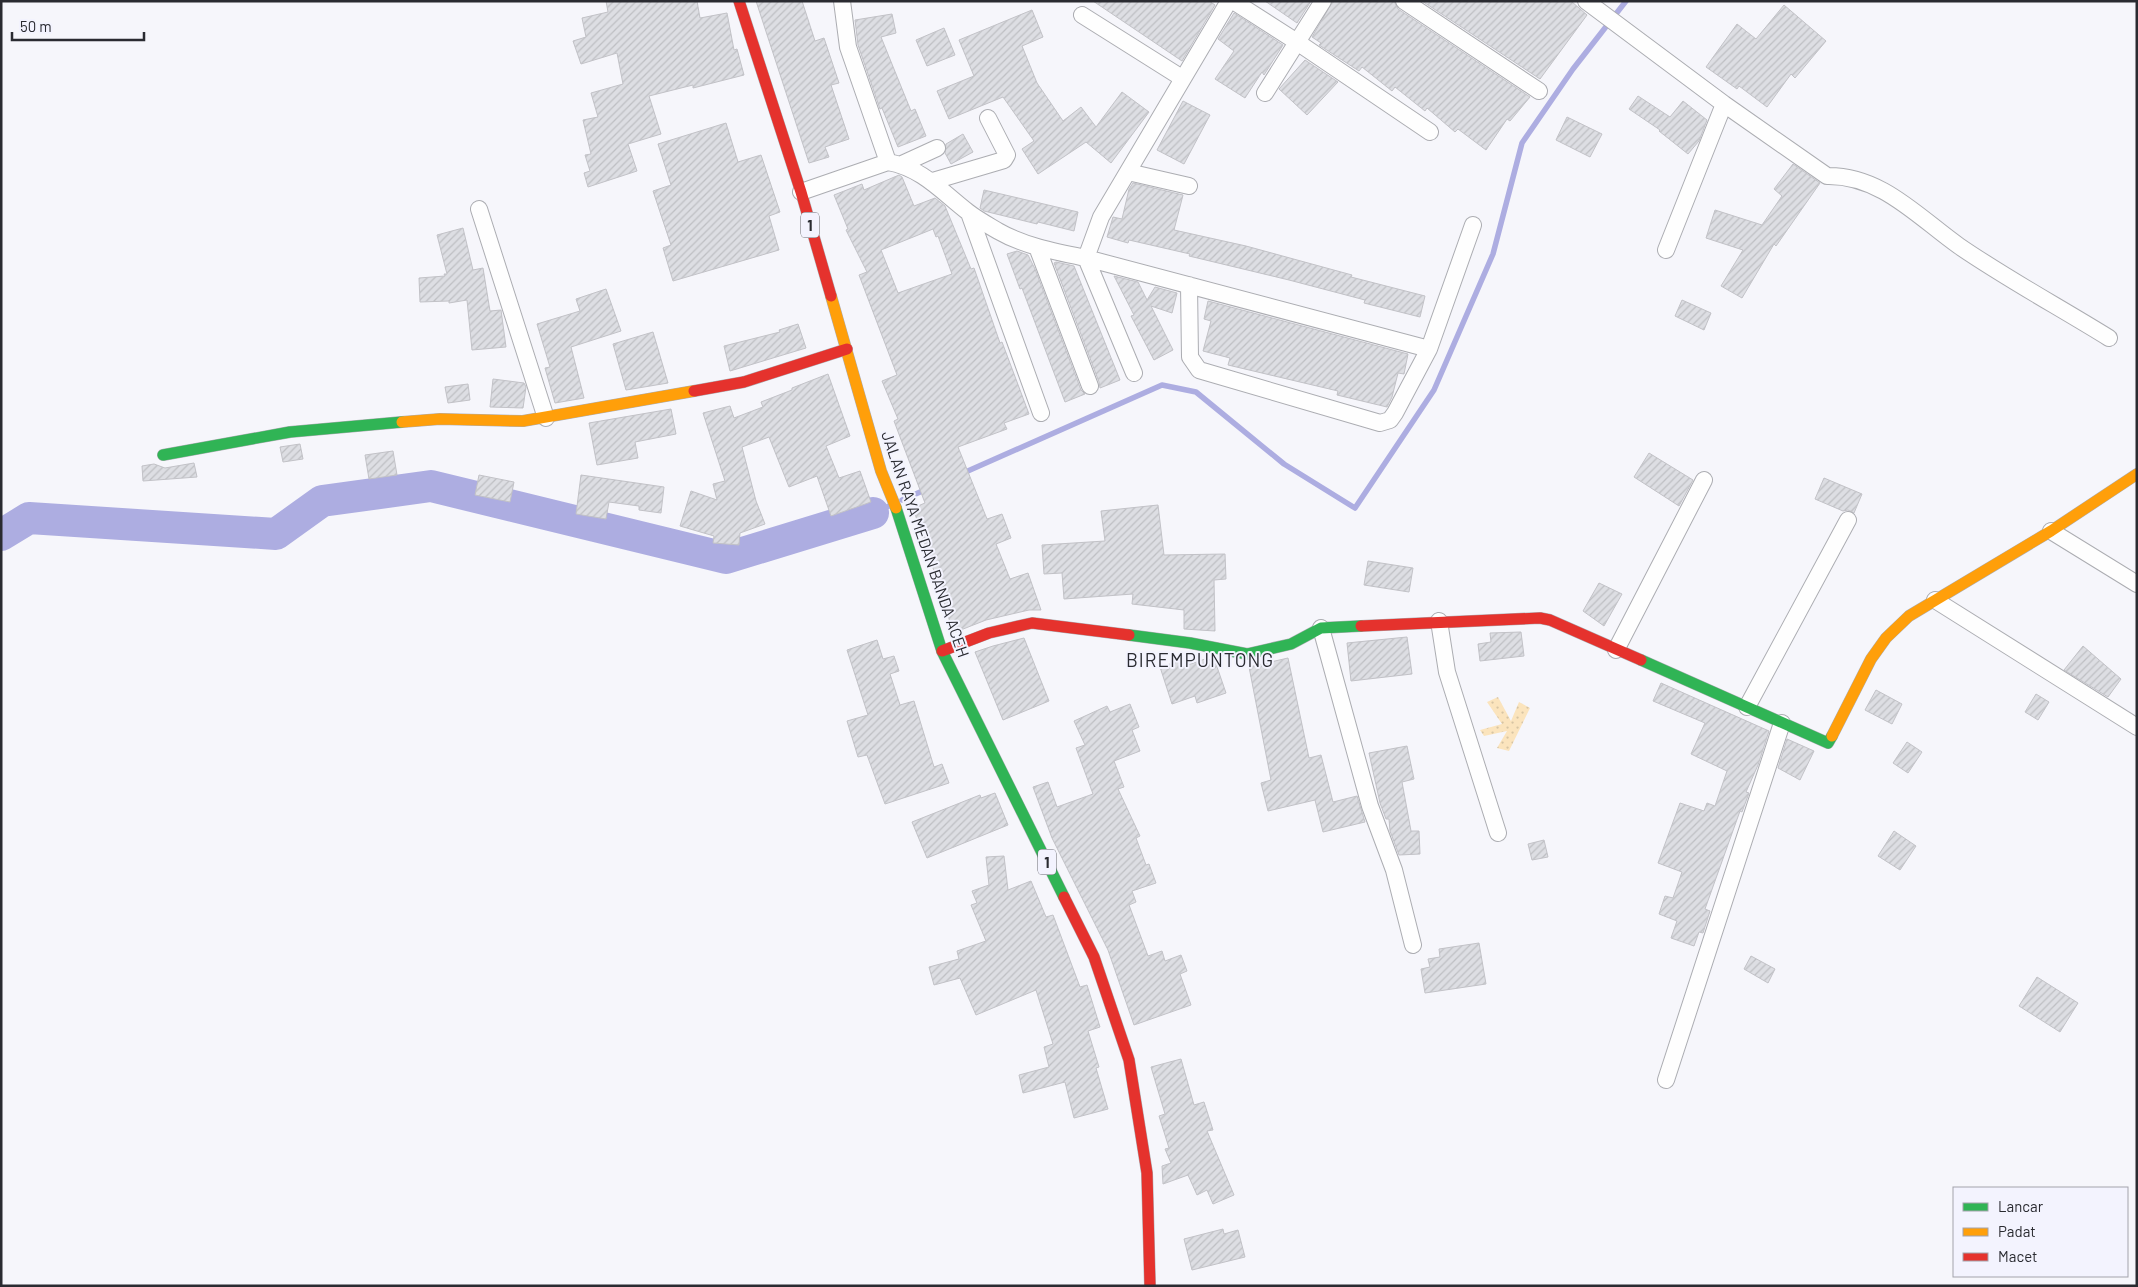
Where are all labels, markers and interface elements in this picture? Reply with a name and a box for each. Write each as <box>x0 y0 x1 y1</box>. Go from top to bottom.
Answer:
scale bar <box>12 10 145 42</box>
text: 50 m <box>20 17 52 35</box>
road number: 1 <box>801 212 819 238</box>
street label: JALAN RAYA MEDAN BANDA ACEH <box>878 428 974 660</box>
district label: BIREMPUNTONG <box>1126 648 1274 671</box>
road number: 1 <box>1038 850 1056 874</box>
legend <box>1953 1187 2128 1277</box>
text: Lancar <box>1998 1197 2044 1215</box>
text: Padat <box>1998 1222 2036 1240</box>
text: Macet <box>1998 1247 2038 1265</box>

